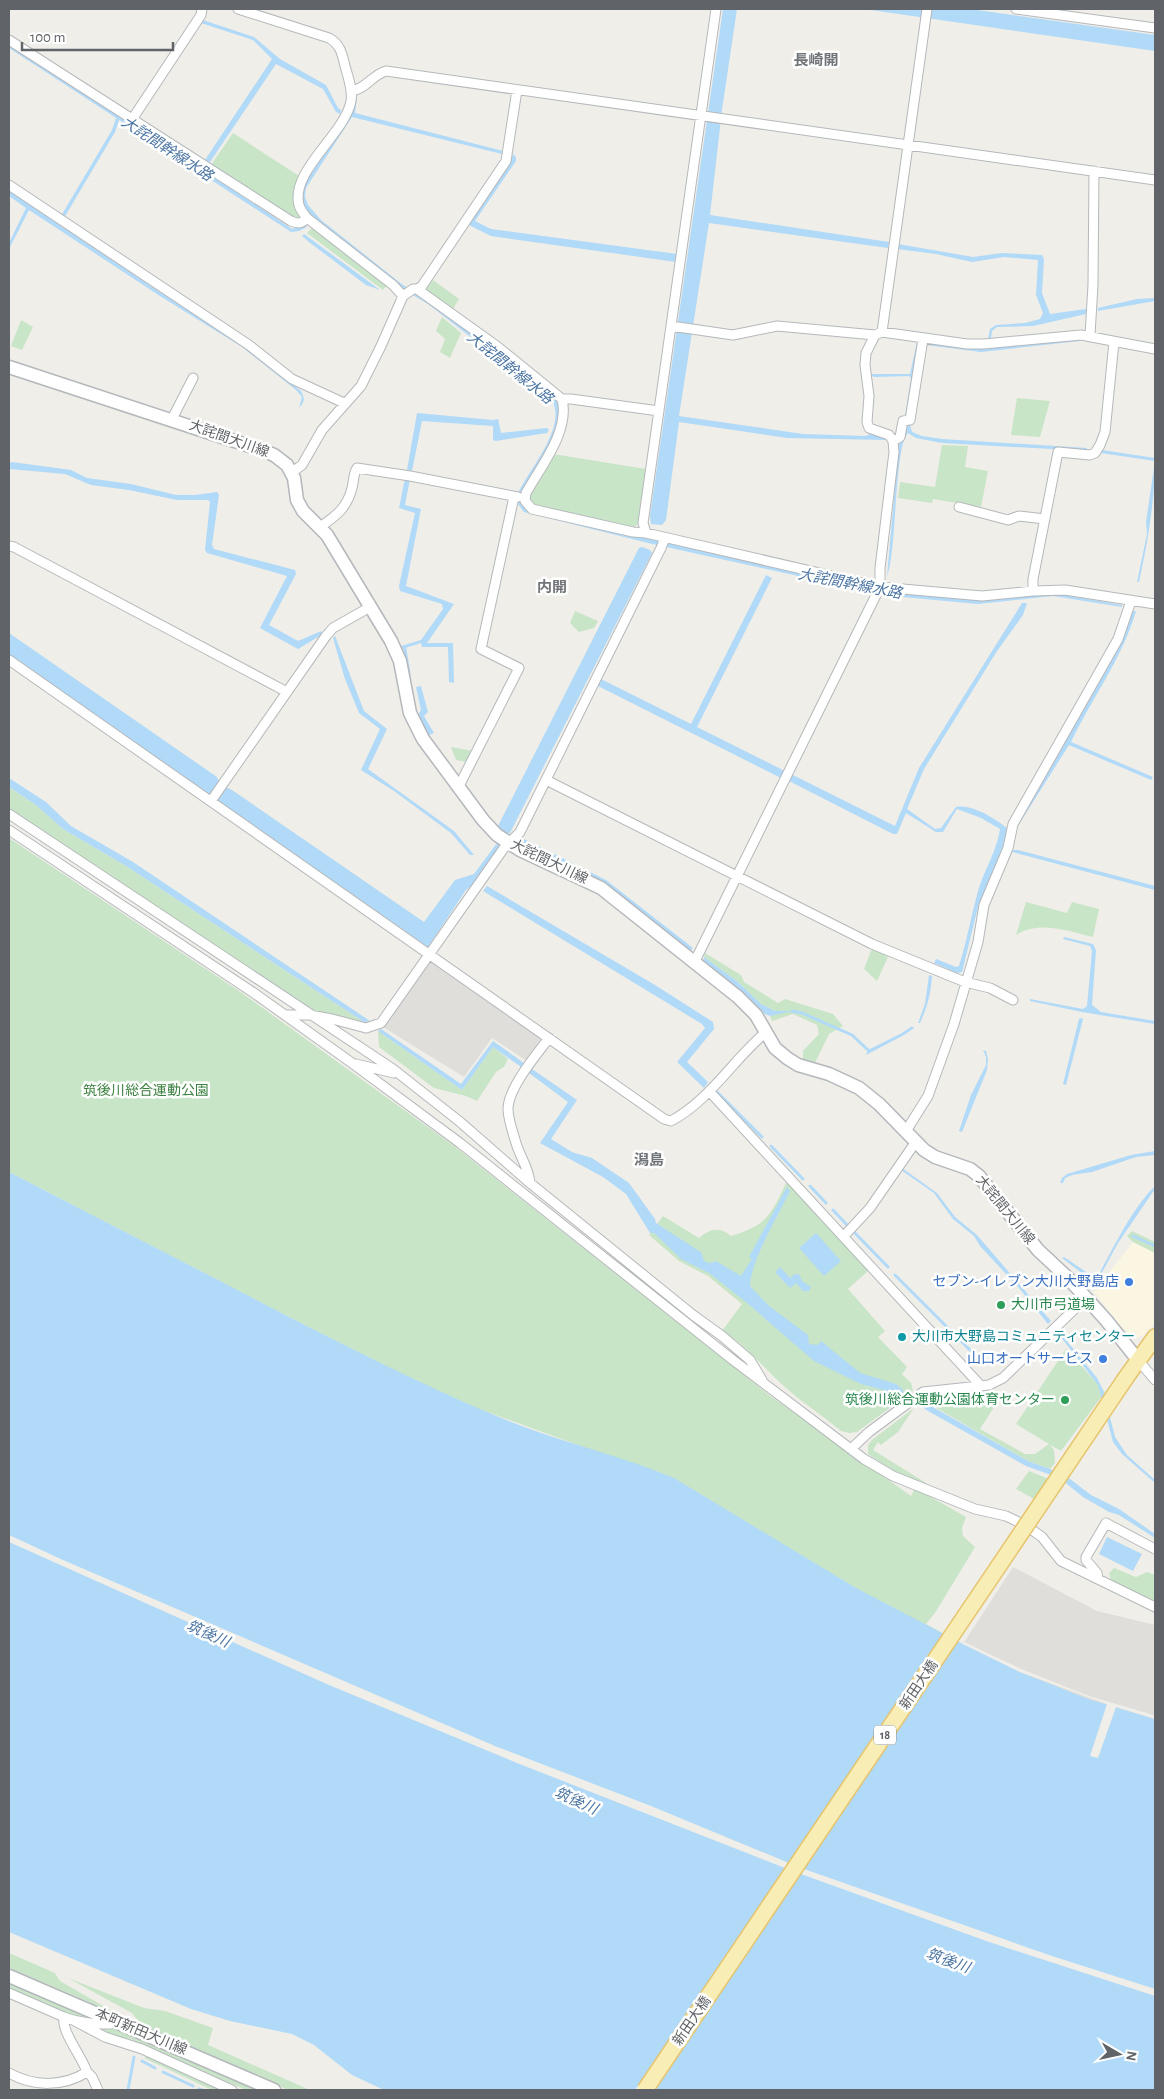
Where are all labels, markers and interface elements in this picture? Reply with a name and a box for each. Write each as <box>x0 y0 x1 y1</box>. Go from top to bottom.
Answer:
scale bar <box>22 20 174 52</box>
text: 100 m <box>30 30 65 45</box>
district label: 長崎開 <box>793 52 839 68</box>
water label: 大詫間幹線水路 <box>119 113 217 185</box>
water label: 大詫間幹線水路 <box>464 328 558 408</box>
street label: 大詫間大川線 <box>187 417 271 460</box>
water label: 大詫間幹線水路 <box>797 566 905 602</box>
district label: 内開 <box>537 579 567 595</box>
street label: 大詫間大川線 <box>508 836 590 887</box>
park label: 筑後川総合運動公園 <box>83 1083 209 1098</box>
district label: 潟島 <box>634 1151 664 1168</box>
street label: 大詫間大川線 <box>973 1172 1038 1247</box>
place label: セブン-イレブン大川大野島店 <box>933 1273 1119 1289</box>
marker: セブン-イレブン大川大野島店 <box>1123 1276 1135 1288</box>
place label: 大川市弓道場 <box>1011 1297 1095 1312</box>
marker: 大川市弓道場 <box>995 1299 1007 1311</box>
place label: 大川市大野島コミュニティセンター <box>912 1329 1135 1344</box>
marker: 大川市大野島コミュニティセンター <box>896 1331 908 1343</box>
place label: 山口オートサービス <box>967 1351 1093 1366</box>
marker: 山口オートサービス <box>1097 1353 1109 1365</box>
place label: 筑後川総合運動公園体育センター <box>845 1392 1055 1407</box>
marker: 筑後川総合運動公園体育センター <box>1059 1394 1071 1406</box>
water label: 筑後川 <box>184 1617 234 1651</box>
street label: 新田大橋 <box>897 1657 940 1712</box>
road number: 18 <box>874 1726 896 1744</box>
water label: 筑後川 <box>552 1784 602 1818</box>
water label: 筑後川 <box>924 1945 974 1976</box>
street label: 新田大橋 <box>670 1993 713 2048</box>
street label: 本町新田大川線 <box>93 2005 189 2058</box>
north arrow <box>1094 2029 1144 2079</box>
text: N <box>1123 2050 1139 2062</box>

